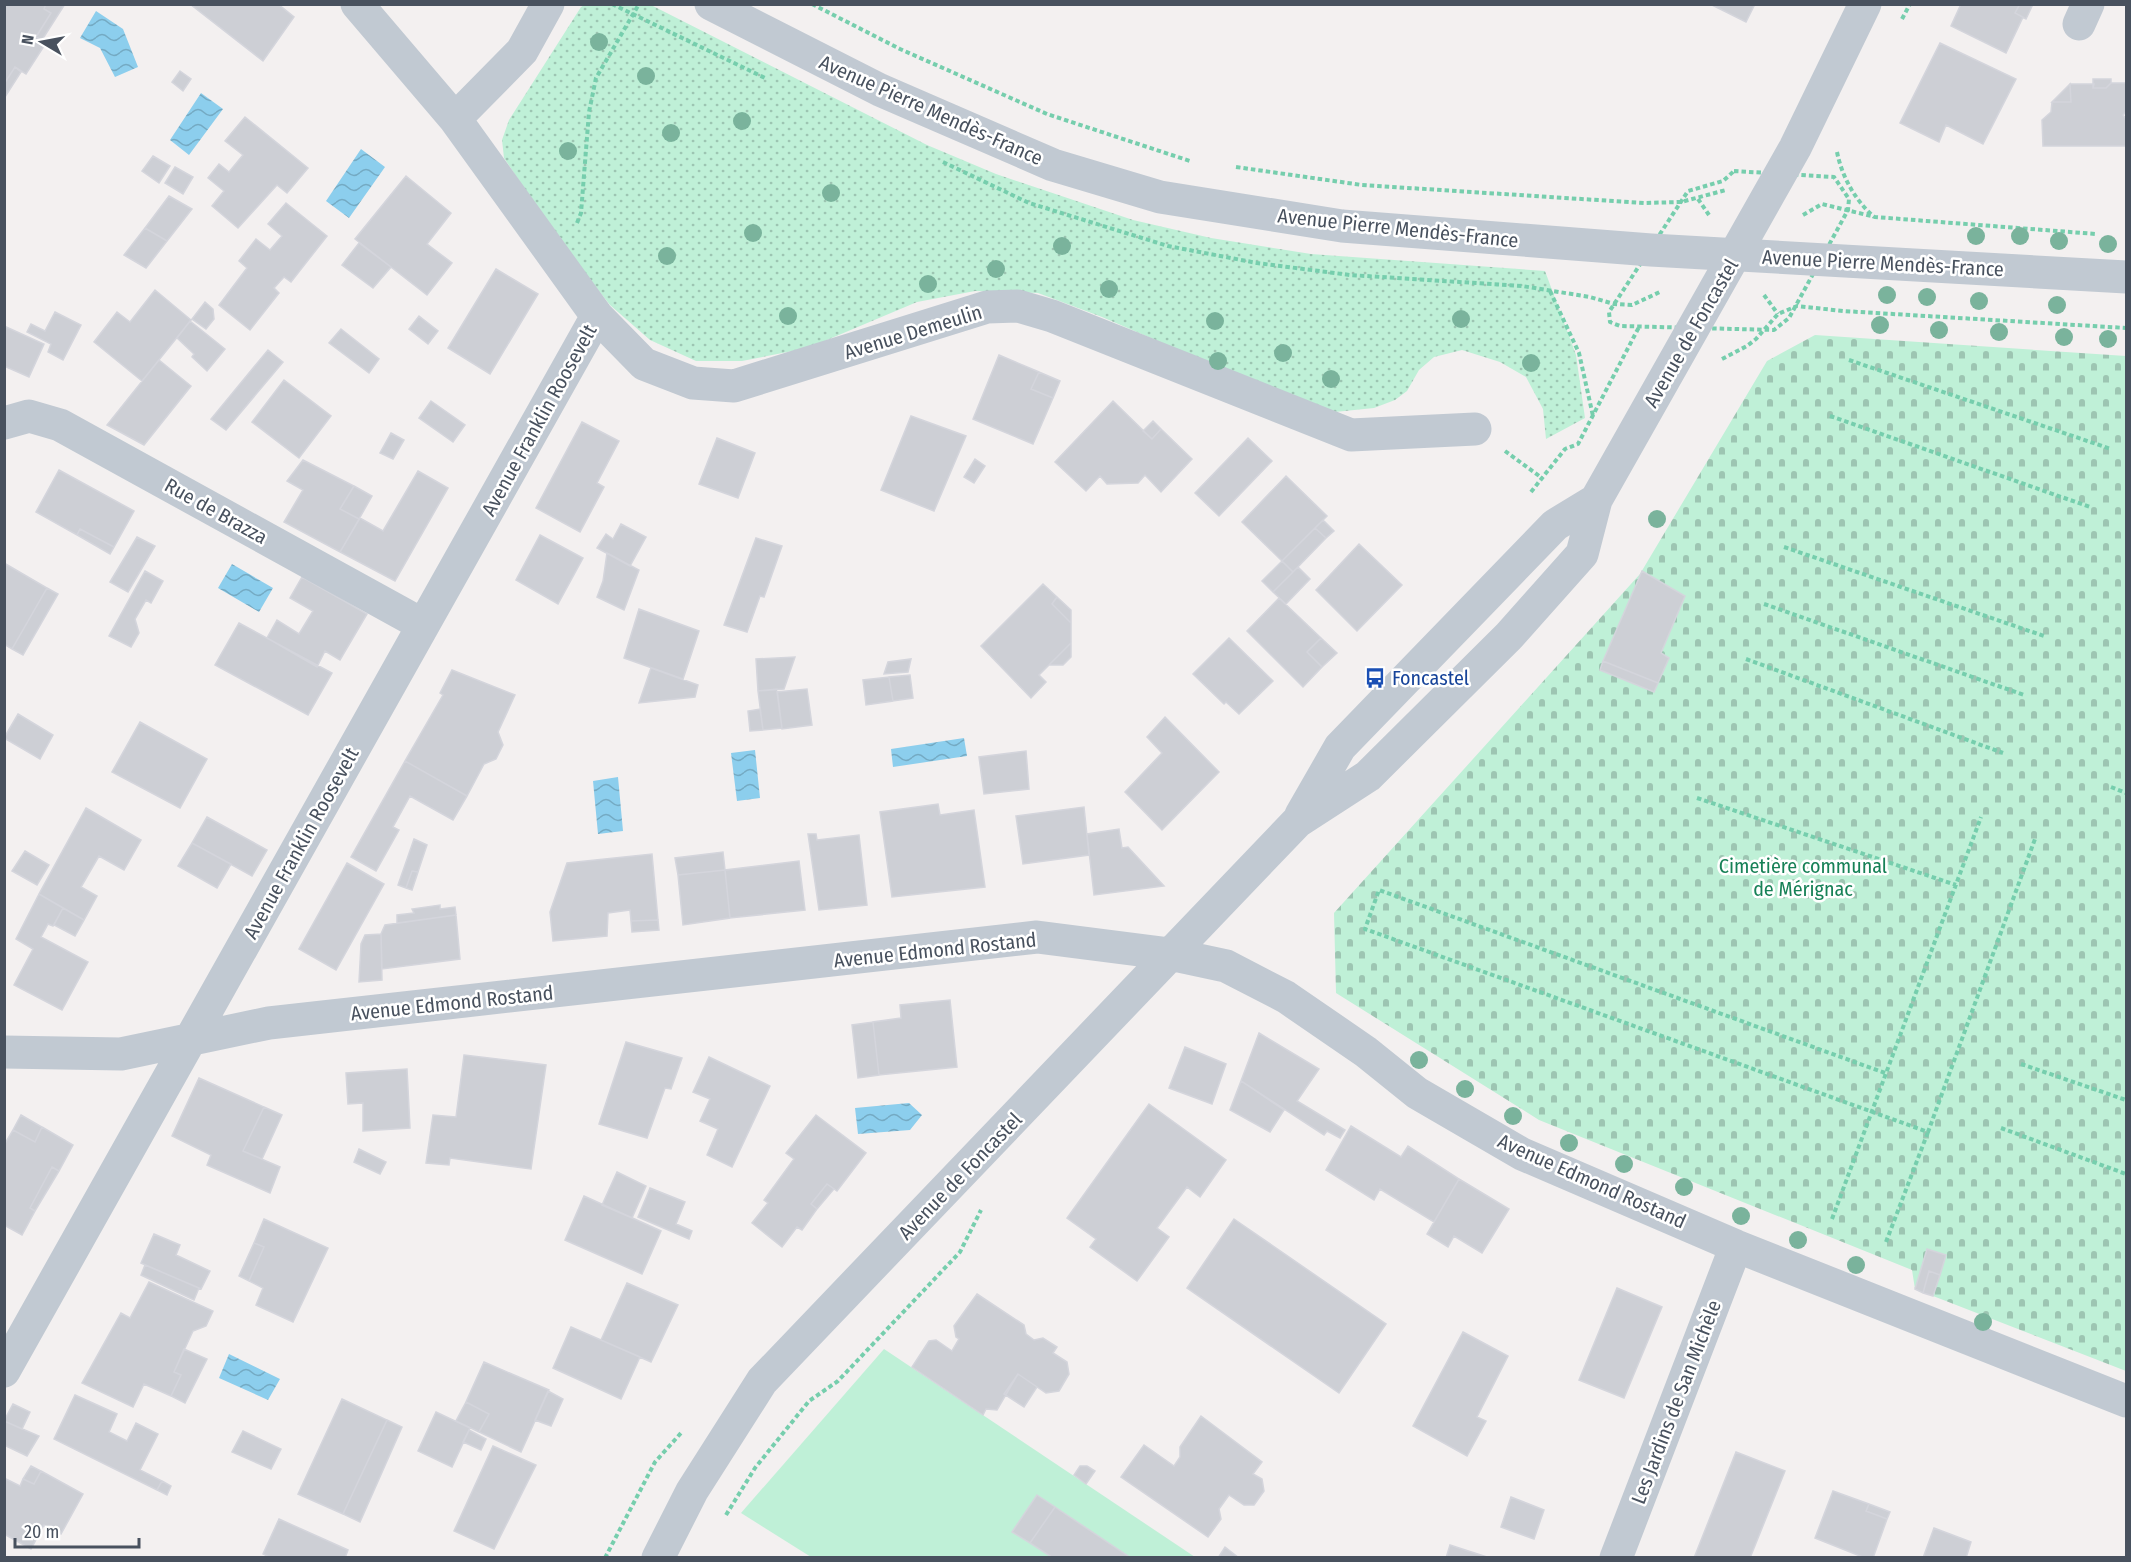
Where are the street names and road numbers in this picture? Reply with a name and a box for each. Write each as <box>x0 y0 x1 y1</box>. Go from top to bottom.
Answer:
street label: Avenue Pierre Mendès-France <box>816 50 1046 170</box>
street label: Avenue Pierre Mendès-France <box>1276 203 1520 253</box>
street label: Avenue Pierre Mendès-France <box>1762 245 2004 281</box>
street label: Avenue de Foncastel <box>1639 255 1743 411</box>
street label: Avenue Demeulin <box>841 300 985 364</box>
street label: Avenue Franklin Roosevelt <box>476 320 602 520</box>
street label: Rue de Brazza <box>160 473 272 549</box>
street label: Avenue Franklin Roosevelt <box>238 743 364 943</box>
street label: Avenue Edmond Rostand <box>833 927 1037 973</box>
street label: Avenue Edmond Rostand <box>350 980 554 1026</box>
street label: Avenue de Foncastel <box>893 1108 1027 1244</box>
street label: Avenue Edmond Rostand <box>1494 1129 1690 1233</box>
street label: Les Jardins de San Michèle <box>1626 1297 1726 1507</box>

